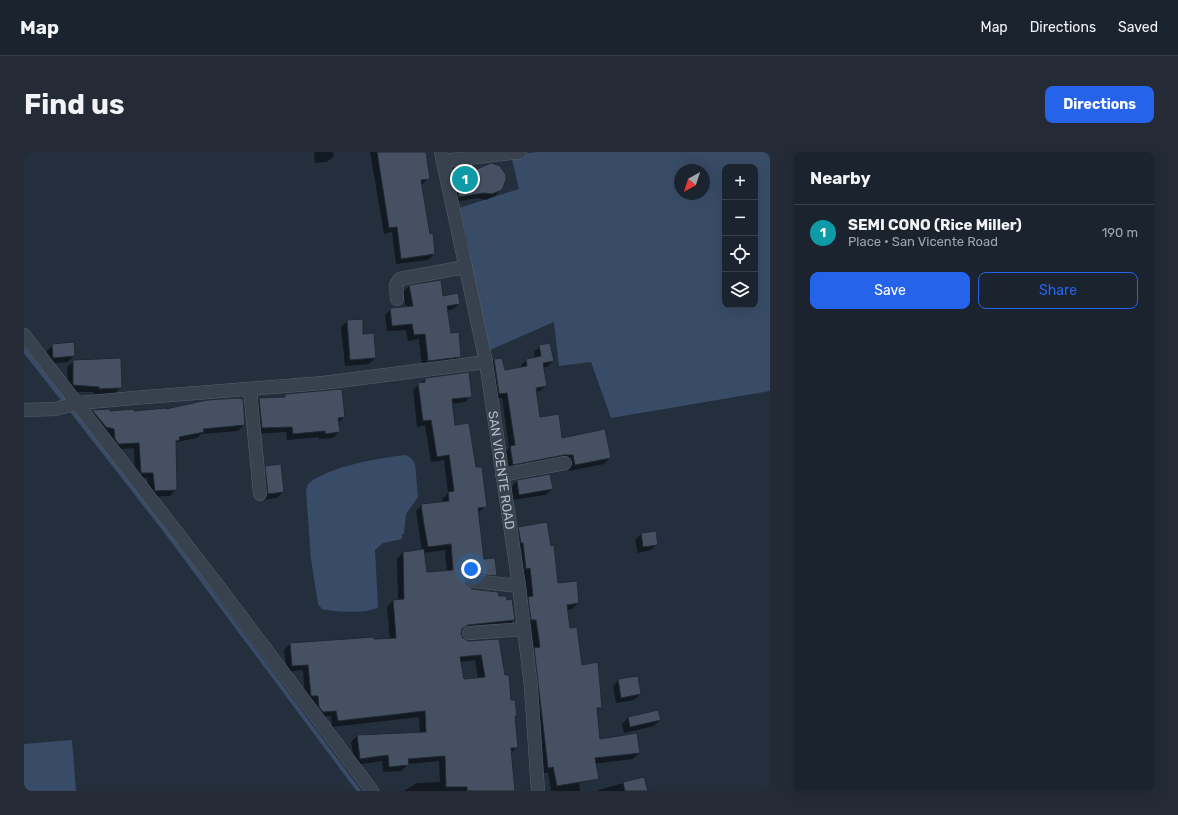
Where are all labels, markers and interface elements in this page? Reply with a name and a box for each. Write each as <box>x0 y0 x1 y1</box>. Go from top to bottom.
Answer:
text: Map <box>20 16 59 39</box>
text: Map <box>981 19 1008 36</box>
text: Directions <box>1030 19 1096 36</box>
text: Saved <box>1118 19 1158 36</box>
button: Directions <box>1045 86 1154 123</box>
text: Find us <box>24 88 124 121</box>
pin: 1 <box>452 164 478 194</box>
north arrow <box>674 164 710 200</box>
map controls <box>722 164 758 308</box>
button: + <box>722 164 758 200</box>
text: Nearby <box>810 168 871 188</box>
button: − <box>722 200 758 236</box>
text: SEMI CONO (Rice Miller) <box>848 216 1022 234</box>
text: 1 <box>820 225 826 240</box>
text: 190 m <box>1102 225 1138 240</box>
text: Place · San Vicente Road <box>848 234 998 249</box>
button: locate <box>722 236 758 272</box>
button: layers <box>722 272 758 308</box>
button: Save <box>810 272 970 309</box>
button: Share <box>978 272 1138 309</box>
street label: SAN VICENTE ROAD <box>485 410 518 530</box>
your location <box>461 559 481 579</box>

